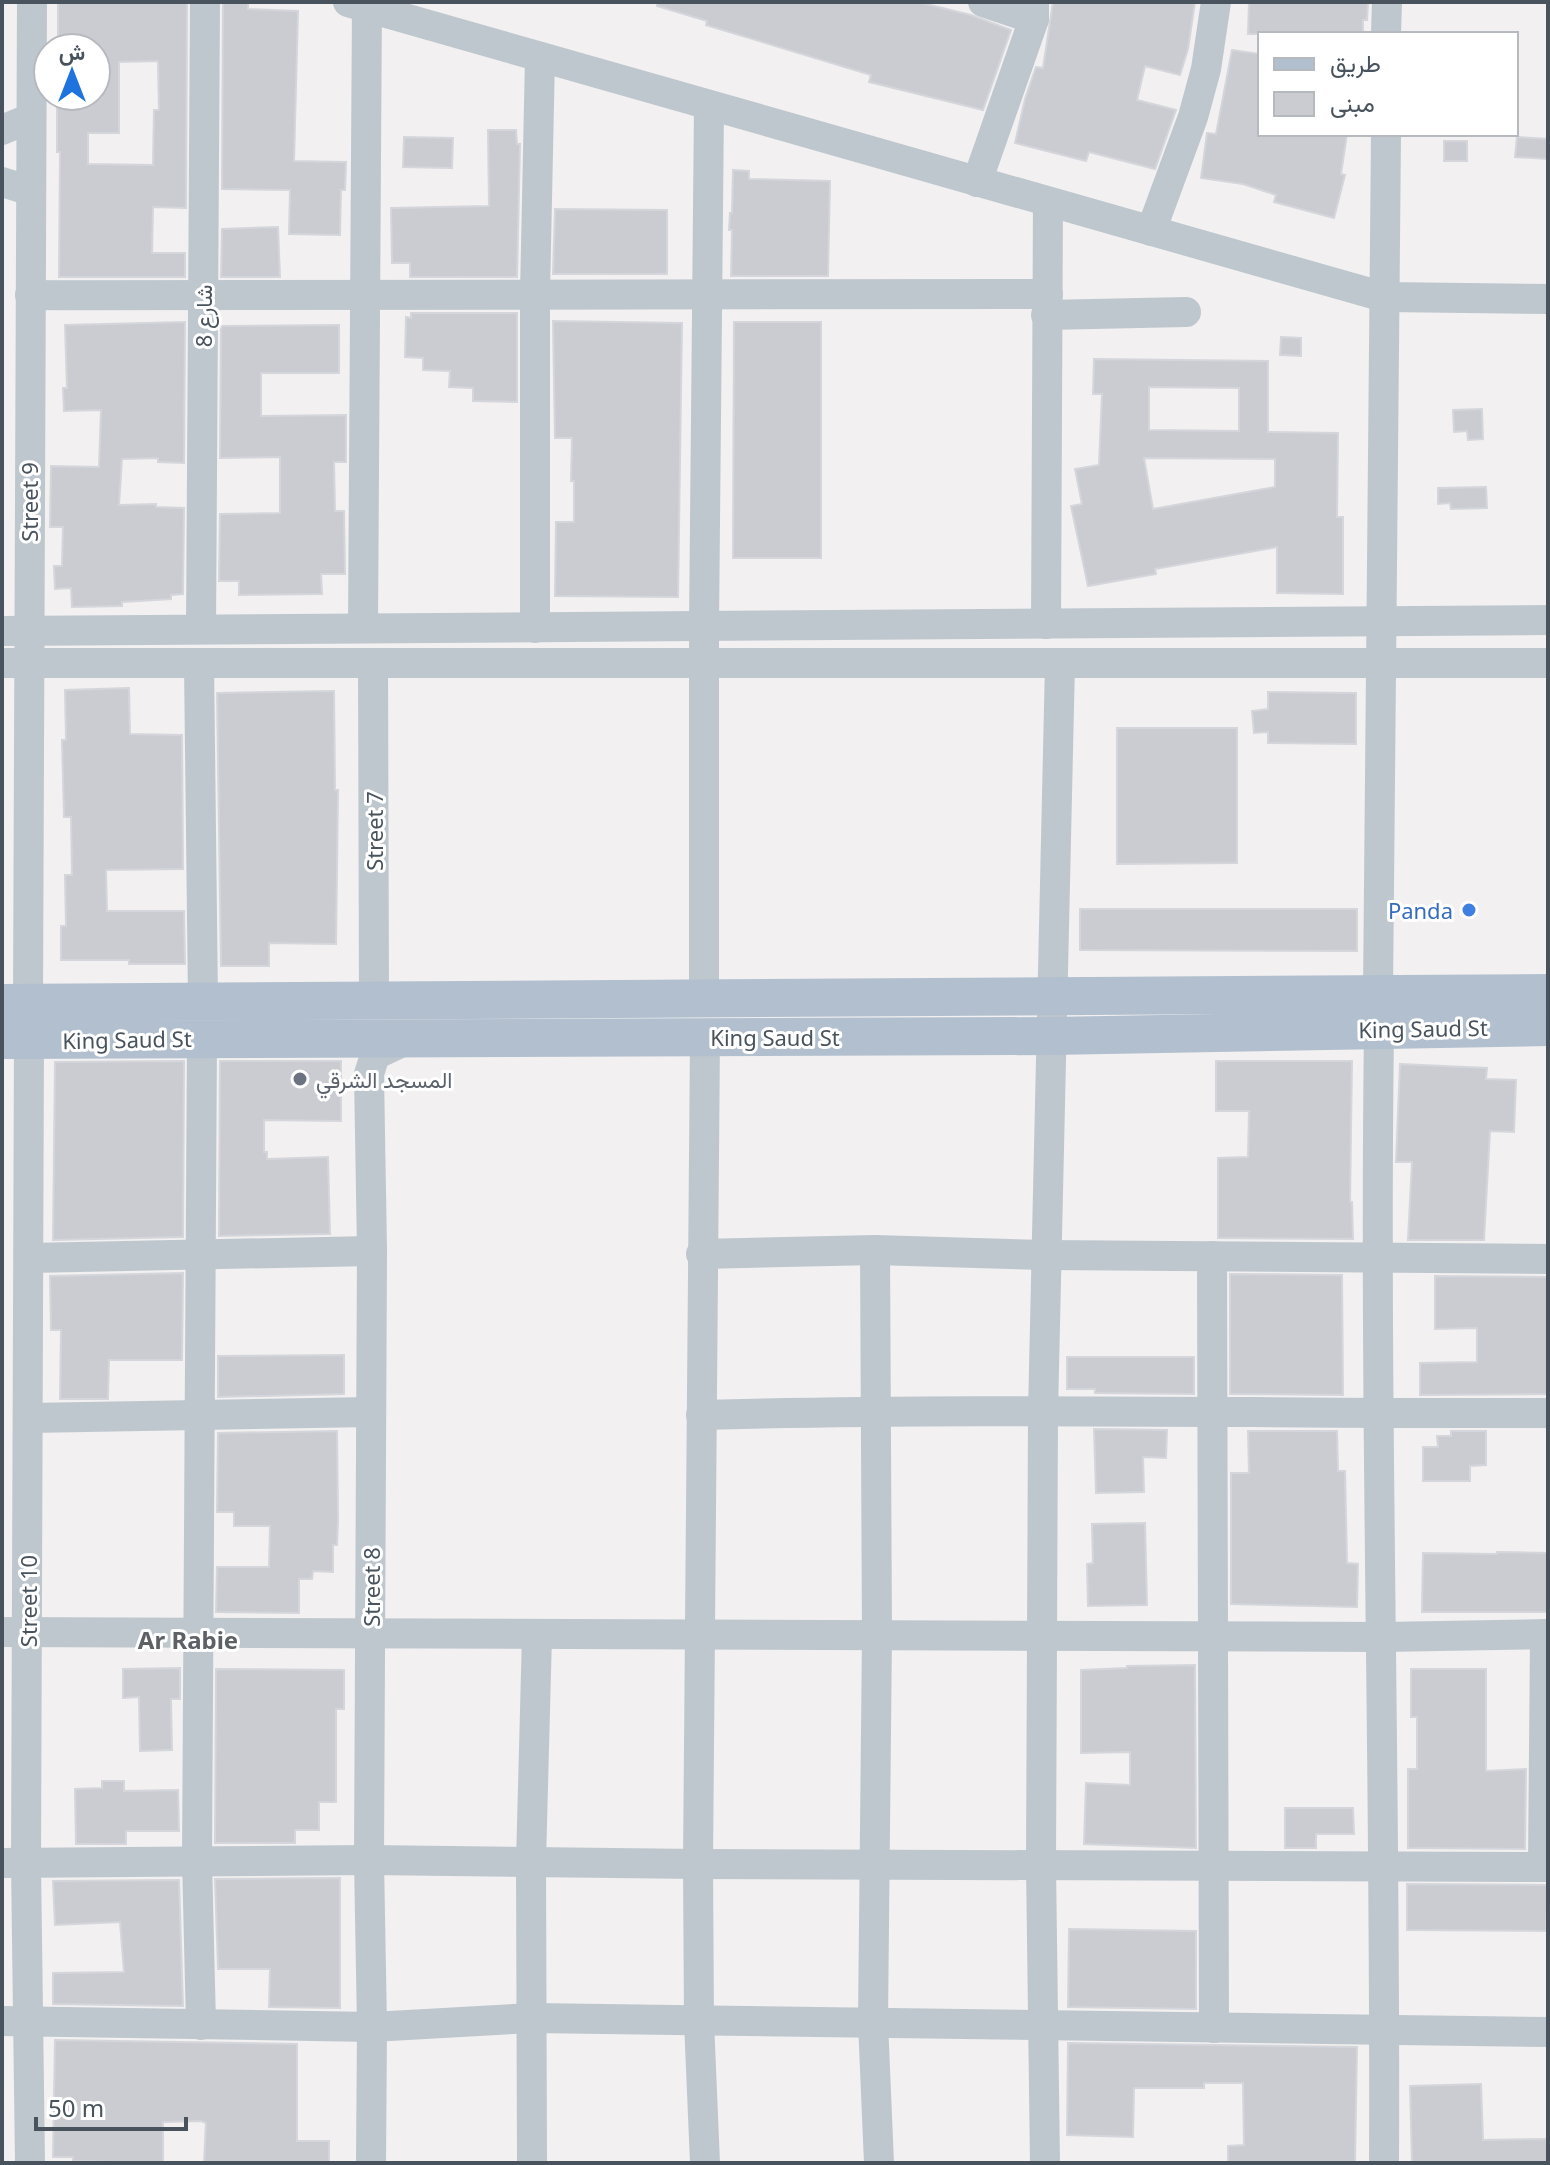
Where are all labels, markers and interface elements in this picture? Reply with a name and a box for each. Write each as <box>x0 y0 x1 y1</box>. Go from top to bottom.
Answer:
north arrow <box>32 32 112 112</box>
legend <box>1258 32 1518 136</box>
text: ش <box>59 36 85 66</box>
text: طريق <box>1330 46 1381 79</box>
text: مبنى <box>1330 86 1375 119</box>
street label: شارع 8 <box>188 285 219 347</box>
street label: Street 9 <box>14 462 44 542</box>
street label: Street 7 <box>359 791 389 871</box>
place label: Panda <box>1388 895 1453 925</box>
marker: Panda <box>1460 901 1478 919</box>
street label: King Saud St <box>1358 1012 1488 1044</box>
street label: King Saud St <box>710 1022 840 1052</box>
street label: King Saud St <box>62 1023 192 1055</box>
place label: المسجد الشرقي <box>316 1064 452 1099</box>
marker: المسجد الشرقي <box>291 1070 309 1088</box>
street label: Street 8 <box>356 1547 386 1627</box>
street label: Street 10 <box>13 1555 43 1647</box>
district label: Ar Rabie <box>138 1623 238 1656</box>
scale bar <box>36 2081 186 2131</box>
text: 50 m <box>48 2091 104 2124</box>

